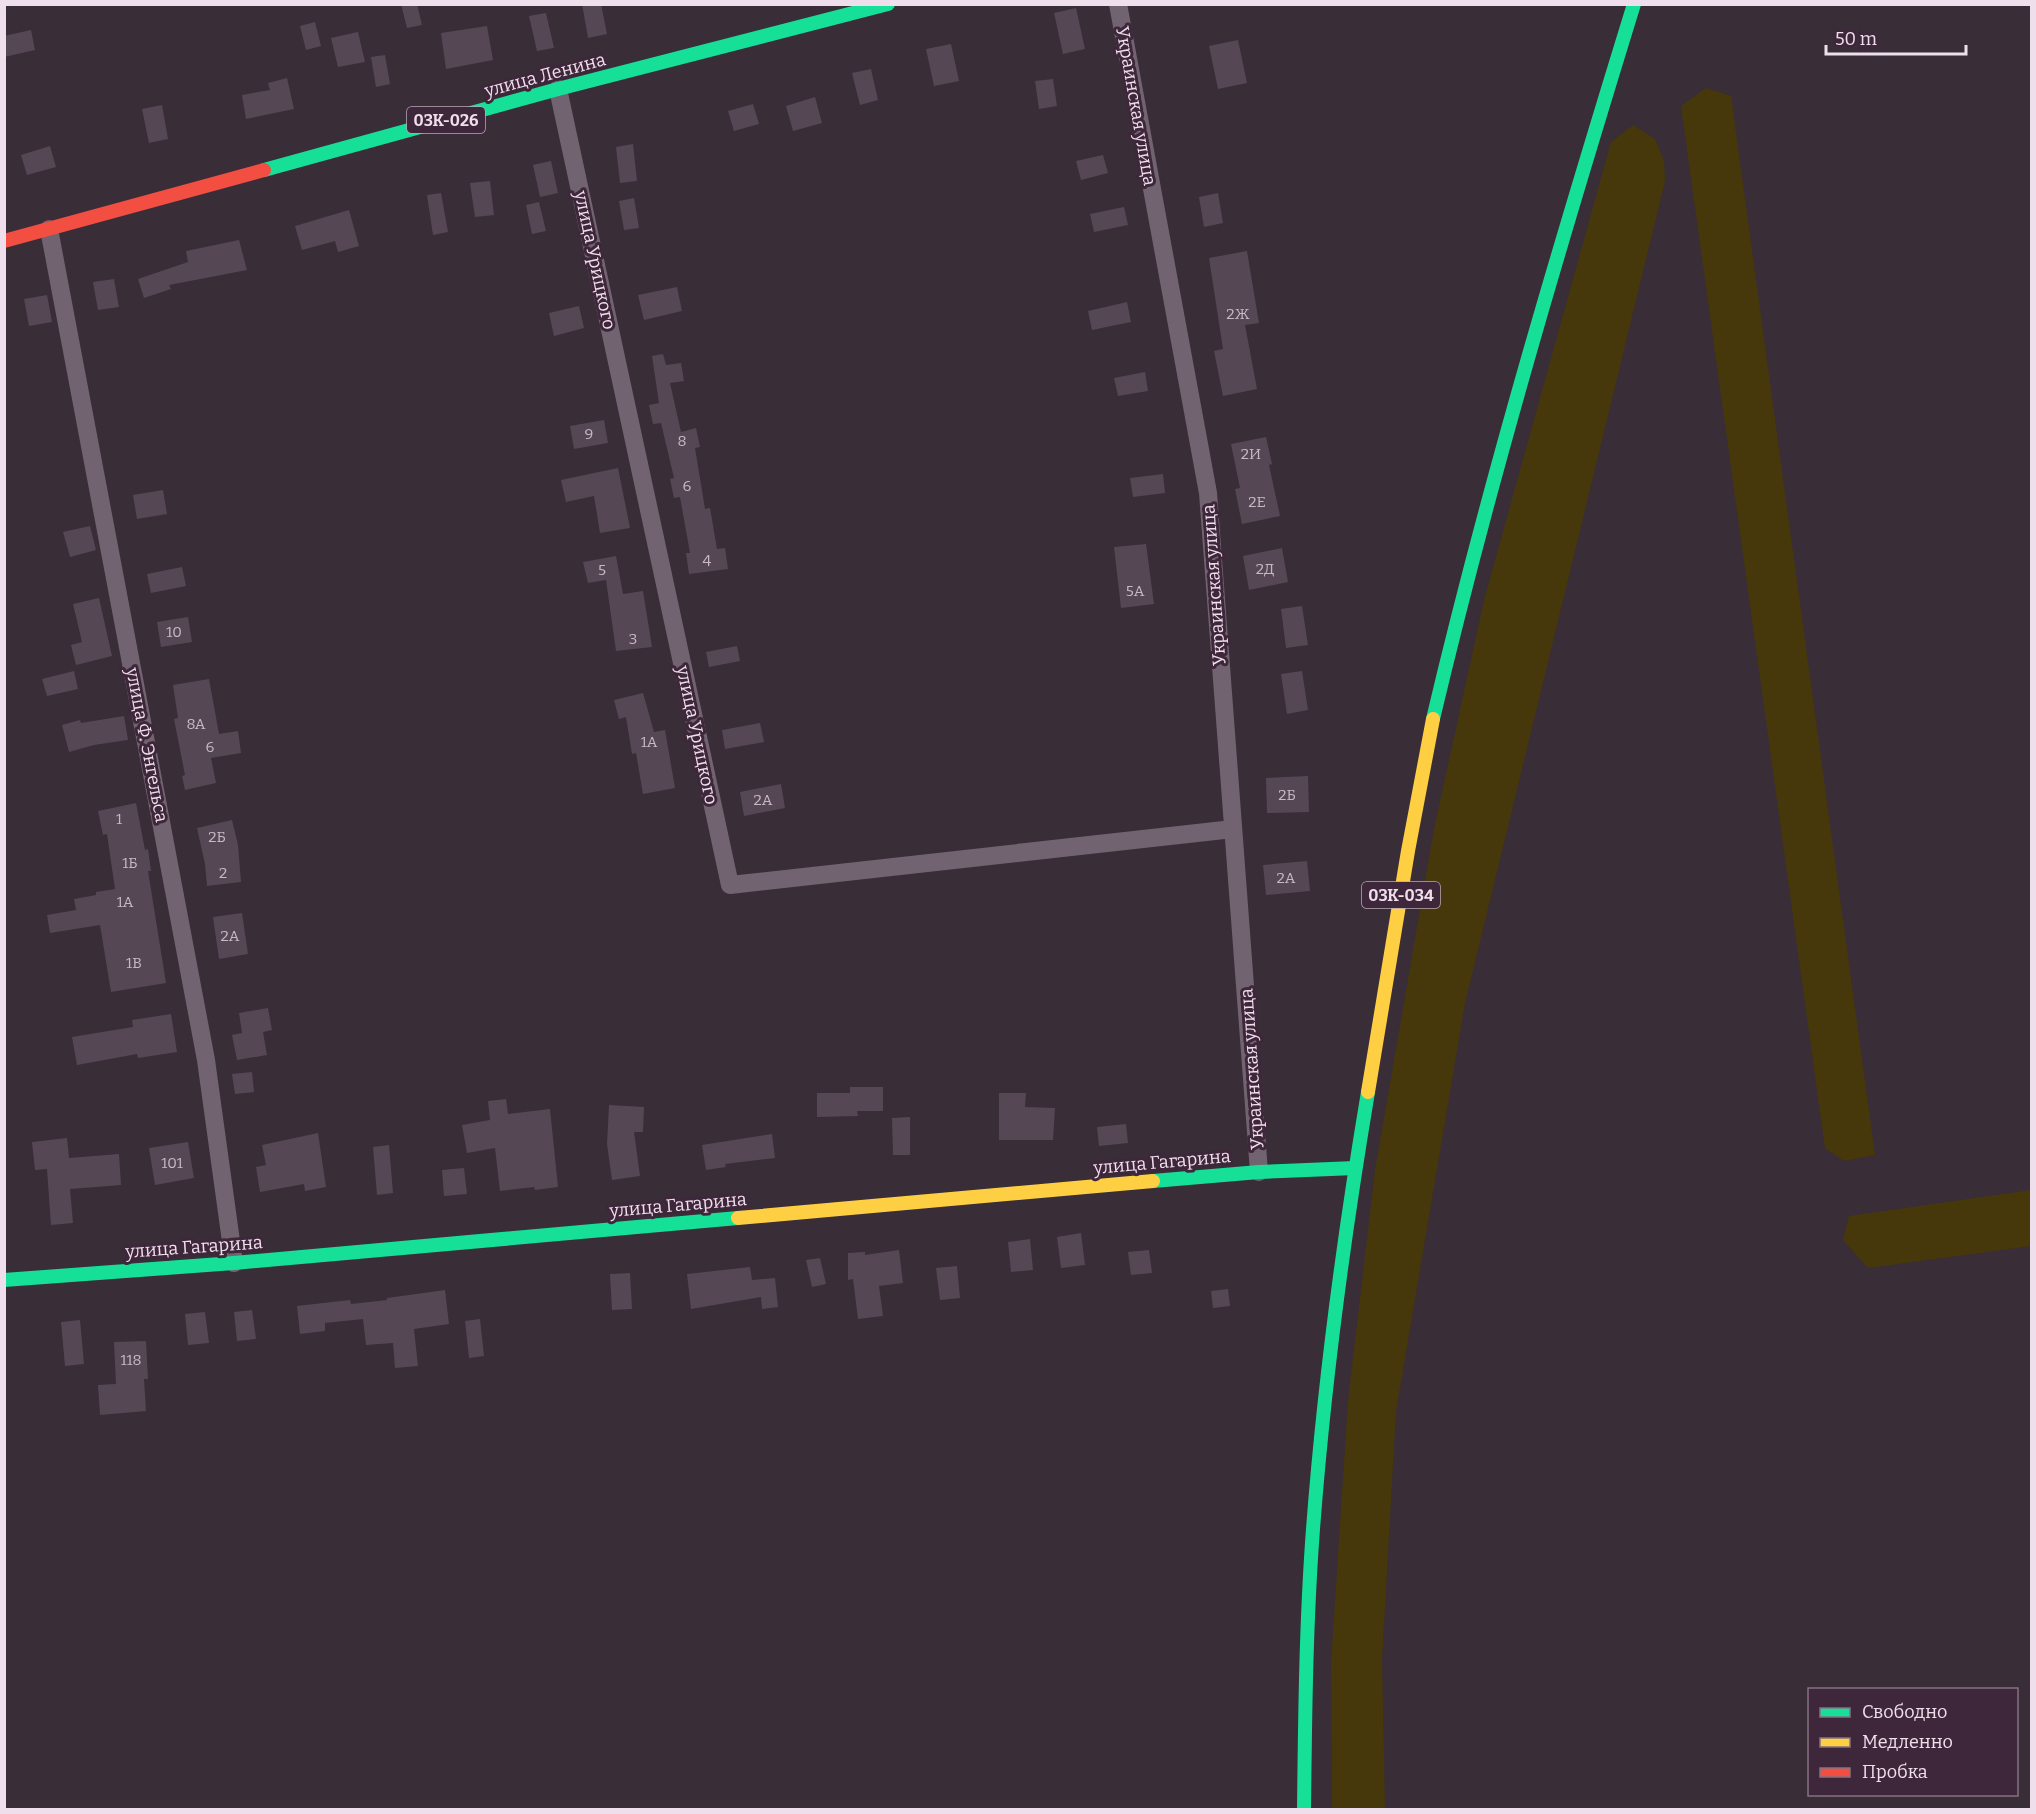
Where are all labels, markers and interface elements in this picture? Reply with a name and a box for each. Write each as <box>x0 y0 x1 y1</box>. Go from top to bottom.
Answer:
scale bar <box>1826 18 1966 56</box>
street label: Украинская улица <box>1111 25 1161 188</box>
text: 50 m <box>1835 28 1877 50</box>
street label: улица Ленина <box>481 48 608 102</box>
road number: 03К-026 <box>407 107 485 133</box>
street label: улица Урицкого <box>569 188 620 331</box>
house number: 2Ж <box>1226 305 1250 323</box>
house number: 9 <box>585 425 593 443</box>
house number: 8 <box>677 432 687 450</box>
house number: 2И <box>1241 445 1261 463</box>
house number: 6 <box>683 477 692 495</box>
house number: 2Е <box>1248 493 1266 511</box>
street label: Украинская улица <box>1197 504 1231 666</box>
house number: 4 <box>703 552 712 570</box>
house number: 2Д <box>1256 560 1274 578</box>
house number: 5 <box>598 561 606 579</box>
house number: 5А <box>1126 582 1145 600</box>
house number: 10 <box>166 623 182 641</box>
house number: 3 <box>629 630 637 648</box>
street label: улица Урицкого <box>671 663 722 806</box>
street label: улица Ф. Энгельса <box>121 665 173 824</box>
house number: 8А <box>186 715 206 733</box>
house number: 1А <box>641 733 658 751</box>
house number: 6 <box>206 738 215 756</box>
house number: 2Б <box>1278 786 1296 804</box>
house number: 2А <box>754 791 773 809</box>
house number: 1 <box>116 810 122 828</box>
house number: 2Б <box>208 828 226 846</box>
house number: 1Б <box>122 854 138 872</box>
house number: 2 <box>219 864 227 882</box>
house number: 2А <box>1277 869 1296 887</box>
road number: 03К-034 <box>1362 882 1440 908</box>
house number: 1А <box>117 893 134 911</box>
house number: 2А <box>221 927 240 945</box>
house number: 1В <box>126 954 142 972</box>
street label: Украинская улица <box>1235 988 1269 1150</box>
street label: улица Гагарина <box>1091 1145 1232 1179</box>
house number: 101 <box>161 1154 183 1172</box>
street label: улица Гагарина <box>607 1188 748 1222</box>
street label: улица Гагарина <box>124 1231 264 1263</box>
house number: 118 <box>120 1351 142 1369</box>
legend <box>1808 1688 2018 1796</box>
text: Свободно <box>1862 1701 1947 1723</box>
text: Медленно <box>1862 1731 1953 1753</box>
text: Пробка <box>1862 1761 1928 1783</box>

